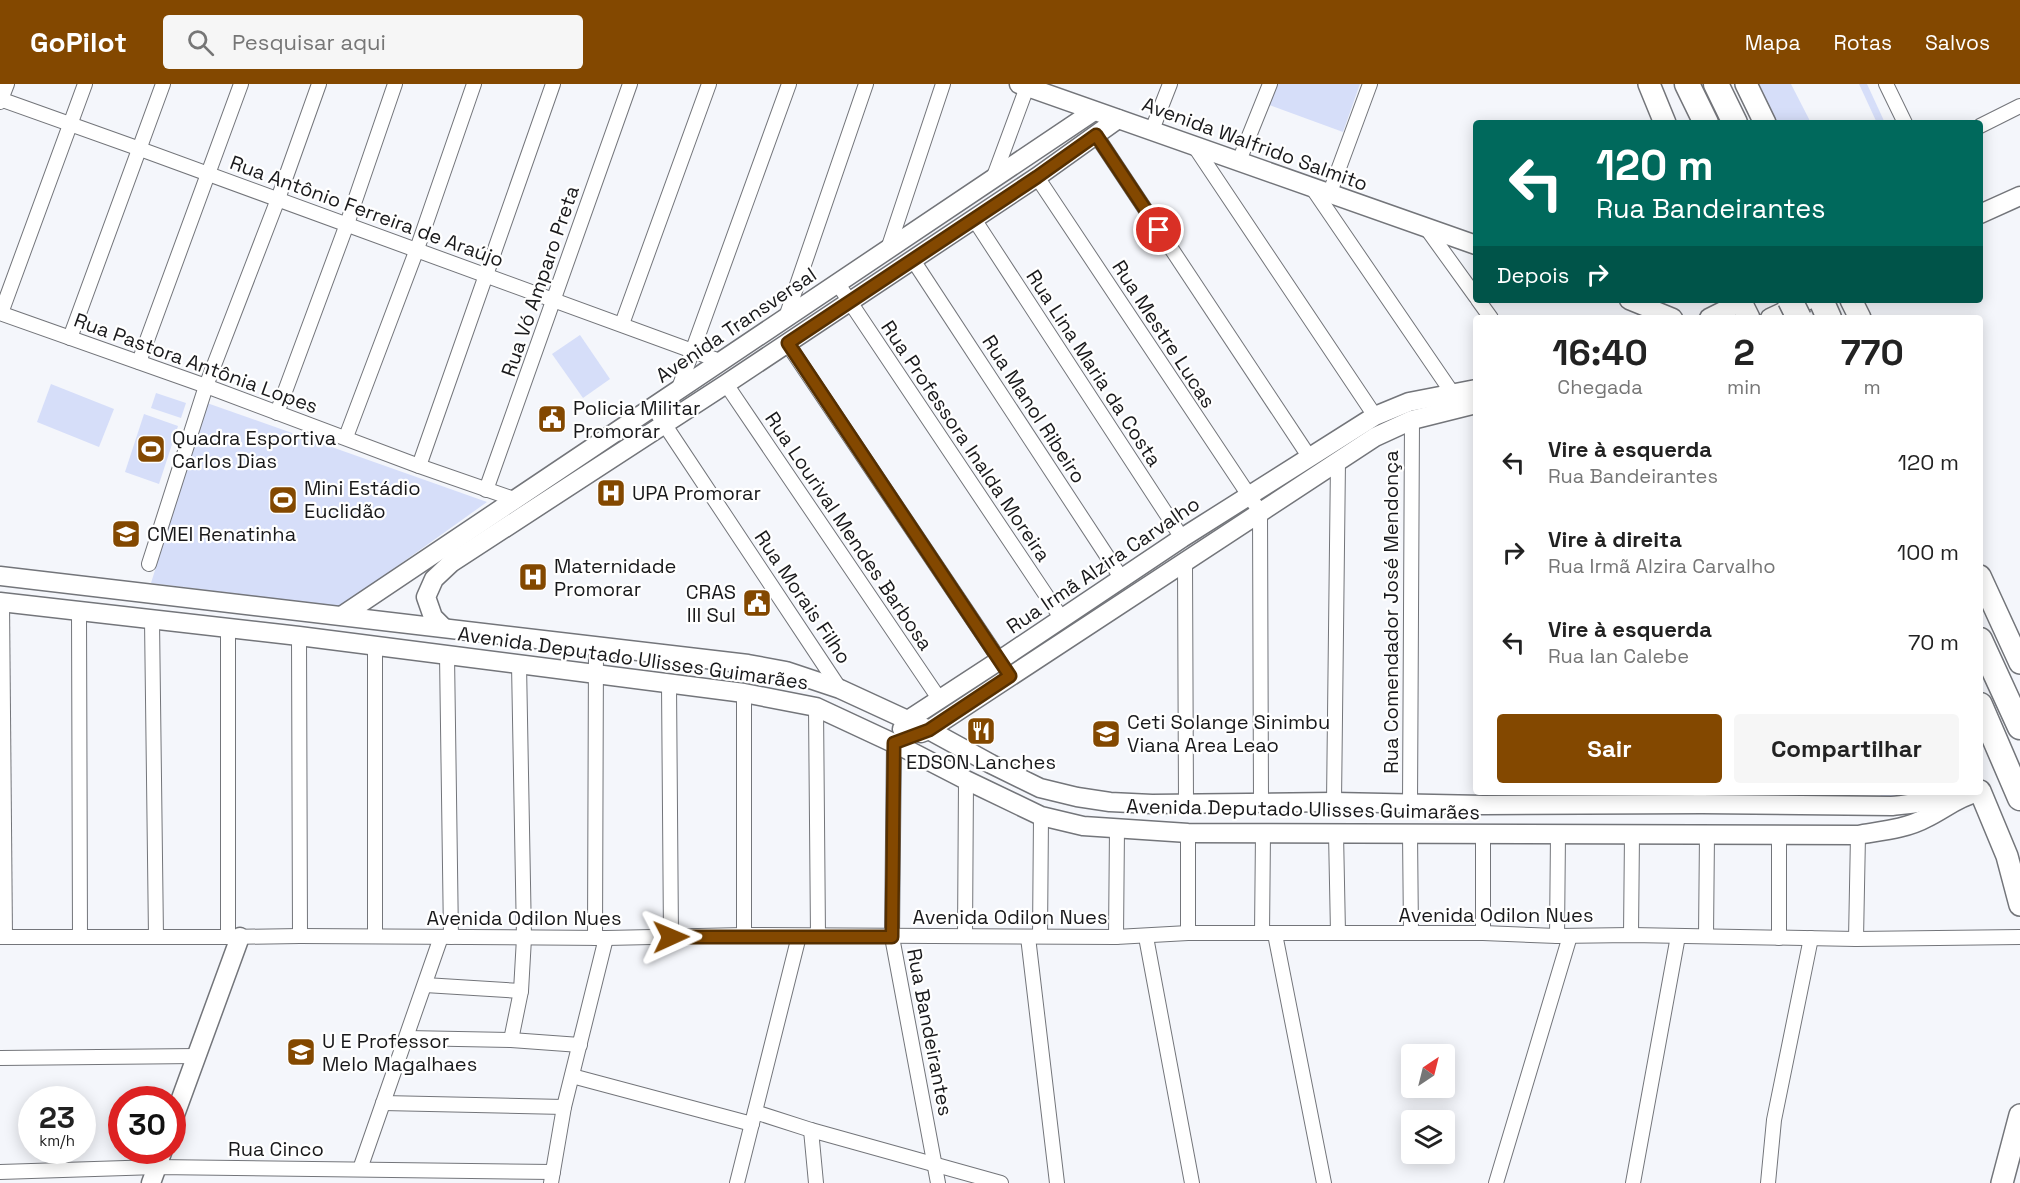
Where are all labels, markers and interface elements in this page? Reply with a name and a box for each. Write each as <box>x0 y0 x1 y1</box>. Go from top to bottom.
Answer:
search box <box>163 15 583 69</box>
text: GoPilot <box>30 24 127 60</box>
icon: search <box>184 26 217 59</box>
text: Pesquisar aqui <box>232 28 386 56</box>
text: Mapa <box>1745 29 1800 56</box>
text: Rotas <box>1833 29 1892 56</box>
text: Salvos <box>1925 29 1990 56</box>
street label: Avenida Walfrido Salmito <box>1139 91 1371 197</box>
text: 120 m <box>1596 139 1714 192</box>
icon: left <box>1497 144 1575 222</box>
street label: Rua Antônio Ferreira de Araújo <box>226 149 508 273</box>
street label: Rua Vó Amparo Preta <box>495 182 585 380</box>
text: Rua Bandeirantes <box>1596 191 1826 226</box>
pin <box>1133 204 1184 255</box>
icon: arrive <box>1142 213 1175 246</box>
street label: Rua Mestre Lucas <box>1106 255 1222 413</box>
icon: right <box>1581 258 1614 291</box>
text: Depois <box>1497 261 1569 289</box>
street label: Avenida Transversal <box>651 262 821 388</box>
street label: Rua Lina Maria da Costa <box>1021 265 1167 471</box>
street label: Rua Pastora Antônia Lopes <box>70 307 322 419</box>
street label: Rua Professora Inalda Moreira <box>875 315 1057 567</box>
street label: Rua Manol Ribeiro <box>976 330 1092 488</box>
text: 16:40 <box>1552 330 1648 376</box>
text: 2 <box>1734 330 1755 376</box>
text: 770 <box>1841 330 1904 376</box>
text: Chegada <box>1557 374 1643 400</box>
text: min <box>1727 374 1761 400</box>
text: m <box>1864 374 1881 400</box>
place label: Policia Militar Promorar <box>573 395 701 444</box>
public building icon: Policia Militar Promorar <box>536 403 568 435</box>
street label: Rua Lourival Mendes Barbosa <box>759 407 939 655</box>
place label: Quadra Esportiva Carlos Dias <box>172 425 336 474</box>
sports icon: Quadra Esportiva Carlos Dias <box>135 433 167 465</box>
text: Vire à esquerda <box>1548 435 1712 463</box>
icon: left <box>1497 446 1530 479</box>
text: 120 m <box>1898 448 1959 476</box>
street label: Rua Comendador José Mendonça <box>1378 450 1404 774</box>
text: Rua Bandeirantes <box>1548 463 1718 489</box>
place label: Mini Estádio Euclidão <box>304 475 421 524</box>
hospital icon: UPA Promorar <box>595 477 627 509</box>
place label: UPA Promorar <box>632 480 761 506</box>
sports icon: Mini Estádio Euclidão <box>267 484 299 516</box>
street label: Rua Irmã Alzira Carvalho <box>1001 491 1205 639</box>
school or university icon: CMEI Renatinha <box>110 518 142 550</box>
place label: CMEI Renatinha <box>147 521 296 547</box>
street label: Rua Morais Filho <box>749 525 857 669</box>
text: Vire à direita <box>1548 525 1682 553</box>
icon: right <box>1497 536 1530 569</box>
text: 100 m <box>1897 538 1959 566</box>
place label: Maternidade Promorar <box>554 553 676 602</box>
text: Rua Irmã Alzira Carvalho <box>1548 553 1776 579</box>
hospital icon: Maternidade Promorar <box>517 561 549 593</box>
place label: CRAS III Sul <box>686 579 736 628</box>
public building icon: CRAS III Sul <box>741 587 773 619</box>
text: Vire à esquerda <box>1548 615 1712 643</box>
street label: Avenida Deputado Ulisses Guimarães <box>456 621 810 695</box>
icon: left <box>1497 626 1530 659</box>
text: 70 m <box>1908 628 1959 656</box>
text: Rua Ian Calebe <box>1548 643 1689 669</box>
place label: Ceti Solange Sinimbu Viana Area Leao <box>1127 709 1330 758</box>
button: Sair <box>1497 714 1722 783</box>
button: Compartilhar <box>1734 714 1959 783</box>
restaurant icon: EDSON Lanches <box>965 715 997 747</box>
school or university icon: Ceti Solange Sinimbu Viana Area Leao <box>1090 718 1122 750</box>
place label: EDSON Lanches <box>906 749 1056 775</box>
street label: Avenida Deputado Ulisses Guimarães <box>1126 793 1480 825</box>
street label: Avenida Odilon Nues <box>1399 902 1593 928</box>
street label: Avenida Odilon Nues <box>913 904 1107 930</box>
street label: Avenida Odilon Nues <box>427 905 621 931</box>
position arrow <box>639 905 703 969</box>
street label: Rua Bandeirantes <box>901 946 959 1118</box>
place label: U E Professor Melo Magalhaes <box>322 1028 477 1077</box>
school or university icon: U E Professor Melo Magalhaes <box>285 1036 317 1068</box>
north arrow <box>1401 1044 1455 1098</box>
map controls <box>1401 1044 1455 1164</box>
speed limit sign: 30 <box>108 1086 186 1164</box>
text: 23 <box>39 1098 75 1137</box>
button: layers <box>1401 1110 1455 1164</box>
text: km/h <box>39 1131 75 1150</box>
street label: Rua Cinco <box>228 1136 324 1162</box>

